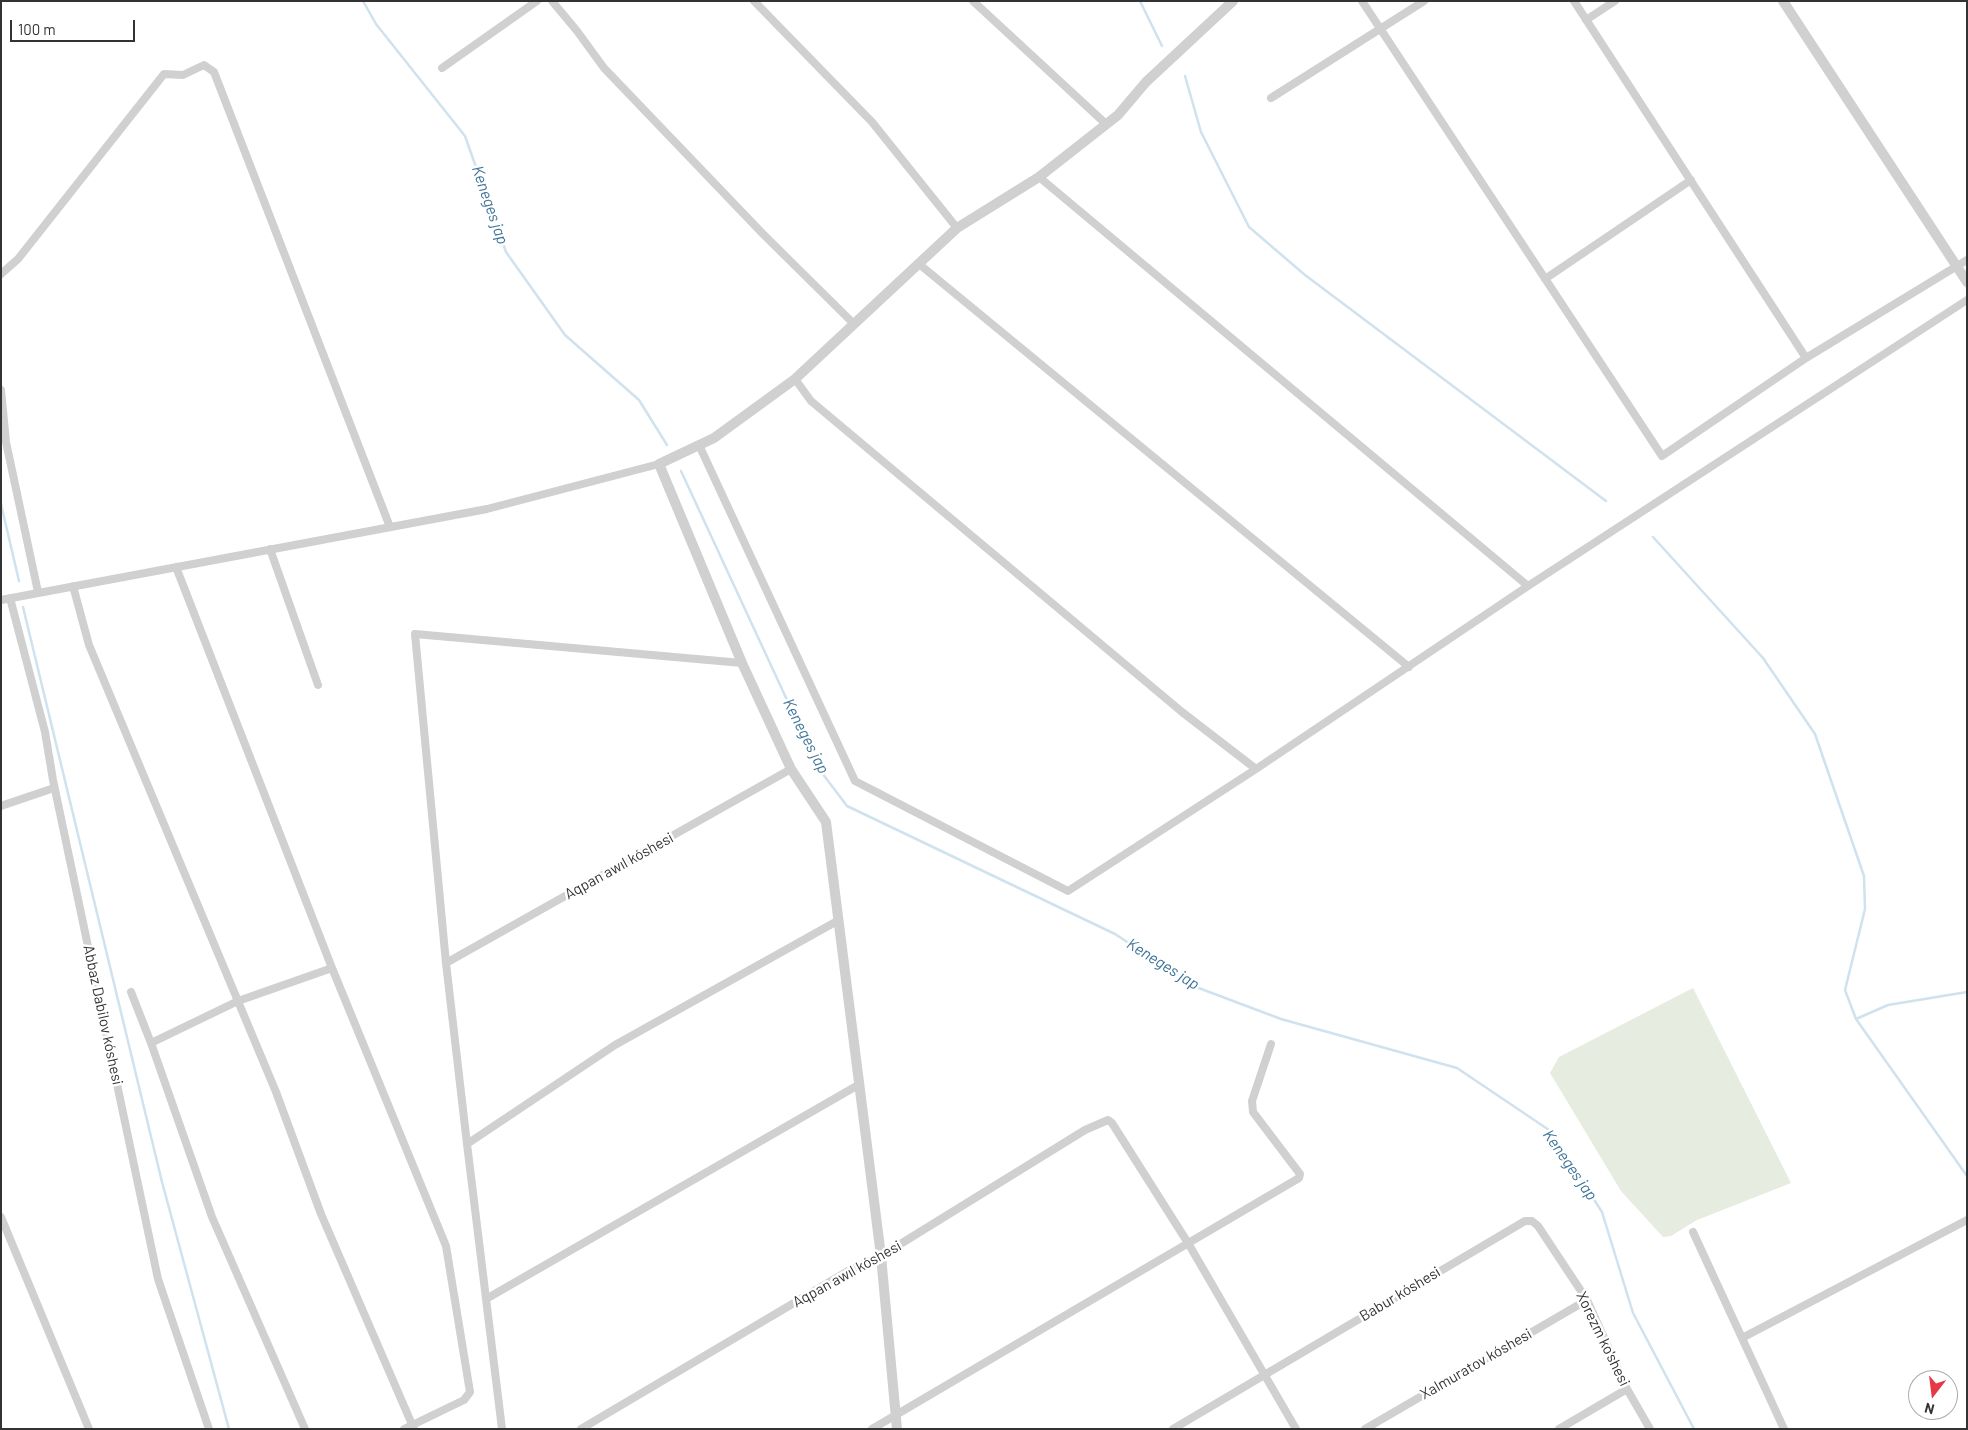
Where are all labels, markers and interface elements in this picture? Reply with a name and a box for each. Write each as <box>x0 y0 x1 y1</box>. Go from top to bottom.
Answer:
scale bar <box>12 10 138 42</box>
text: 100 m <box>18 20 56 38</box>
water label: Keneges jap <box>468 163 512 247</box>
water label: Keneges jap <box>779 695 833 777</box>
street label: Aqpan awıl kóshesi <box>562 829 676 903</box>
water label: Keneges jap <box>1123 934 1203 994</box>
street label: Abbaz Dabilov kóshesi <box>79 943 127 1087</box>
water label: Keneges jap <box>1539 1126 1601 1204</box>
street label: Aqpan awıl kóshesi <box>790 1237 904 1311</box>
street label: Babur kóshesi <box>1356 1263 1444 1325</box>
street label: Xorezm ko'shesi <box>1572 1289 1634 1389</box>
street label: Xalmuratov kóshesi <box>1417 1325 1535 1403</box>
north arrow <box>1908 1370 1958 1420</box>
text: N <box>1923 1400 1936 1418</box>

